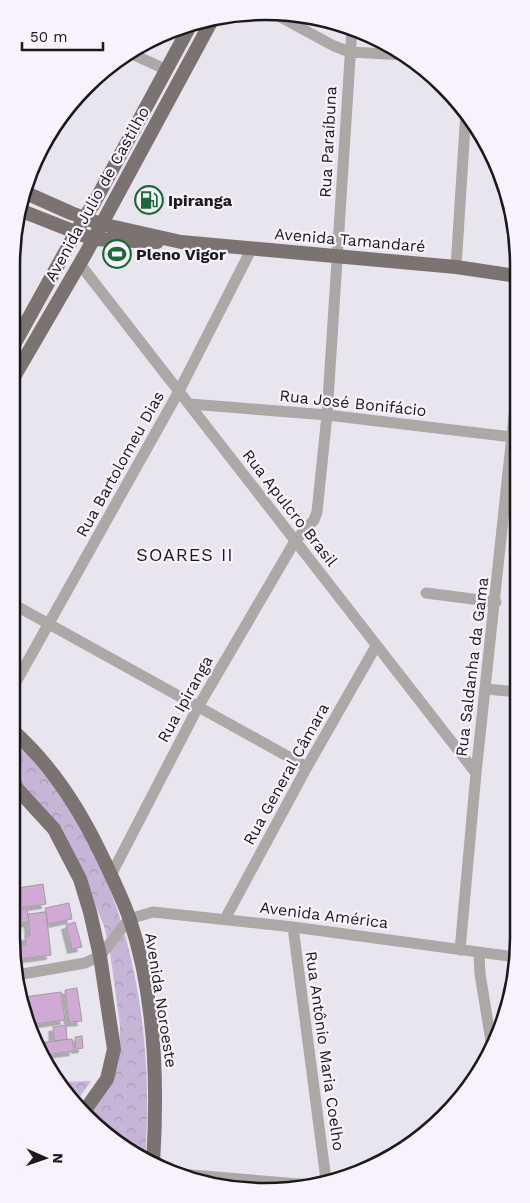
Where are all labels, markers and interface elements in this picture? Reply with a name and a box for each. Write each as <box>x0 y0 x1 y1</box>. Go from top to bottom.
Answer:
scale bar <box>22 20 104 52</box>
text: 50 m <box>30 28 67 46</box>
street label: Rua Paraíbuna <box>316 86 340 198</box>
street label: Avenida Julio de Castilho <box>41 103 153 285</box>
fuel station icon: Ipiranga <box>134 185 164 215</box>
place label: Ipiranga <box>168 191 233 210</box>
street label: Avenida Tamandaré <box>274 224 426 256</box>
sports icon: Pleno Vigor <box>102 239 132 269</box>
place label: Pleno Vigor <box>136 245 226 264</box>
street label: Rua José Bonifácio <box>279 386 427 420</box>
street label: Rua Bartolomeu Dias <box>72 388 168 540</box>
street label: Rua Apulcro Brasil <box>239 446 342 570</box>
district label: SOARES II <box>136 544 234 565</box>
street label: Rua Saldanha da Gama <box>452 576 492 758</box>
street label: Rua Ipiranga <box>153 652 217 746</box>
street label: Rua General Câmara <box>239 700 333 848</box>
street label: Avenida América <box>259 898 389 932</box>
street label: Avenida Noroeste <box>141 931 181 1069</box>
street label: Rua Antônio Maria Coelho <box>302 950 348 1152</box>
north arrow <box>20 1133 70 1183</box>
text: N <box>50 1153 66 1164</box>

